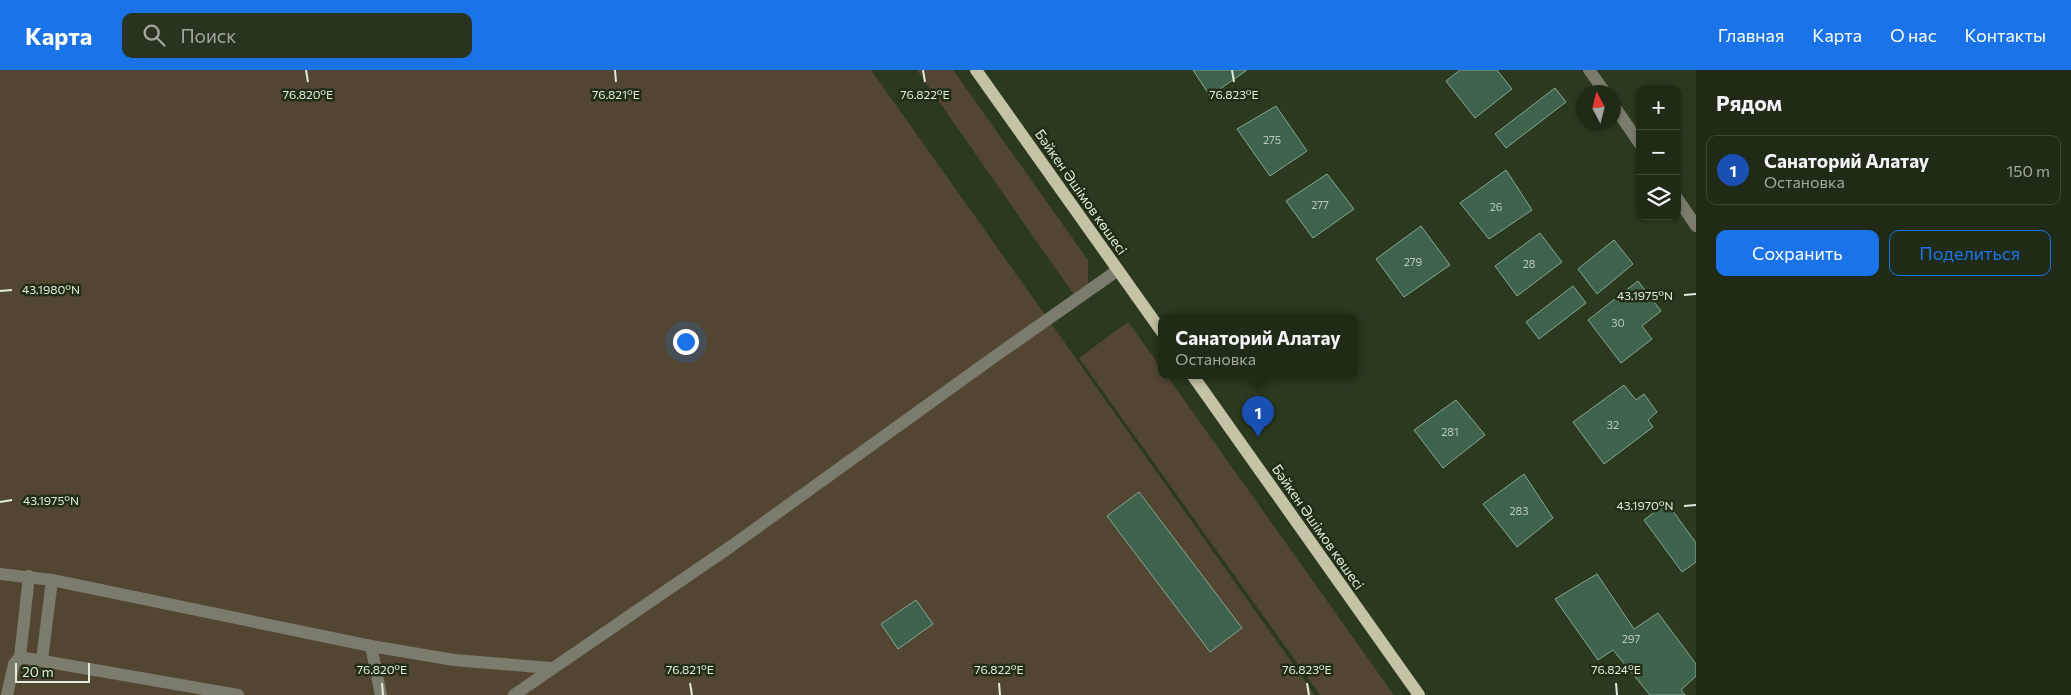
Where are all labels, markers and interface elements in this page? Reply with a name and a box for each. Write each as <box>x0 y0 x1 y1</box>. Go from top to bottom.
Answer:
search box <box>122 13 472 58</box>
text: Карта <box>25 21 92 50</box>
icon: search <box>140 21 168 49</box>
text: Поиск <box>180 24 236 47</box>
text: Главная <box>1718 24 1784 46</box>
text: Карта <box>1812 24 1862 46</box>
text: О нас <box>1890 24 1937 46</box>
text: Контакты <box>1965 24 2046 46</box>
north arrow <box>1576 85 1621 130</box>
map controls <box>1636 85 1681 220</box>
button: + <box>1636 85 1681 130</box>
text: 76.820°E <box>283 87 333 101</box>
text: 76.821°E <box>592 87 640 101</box>
text: 76.822°E <box>900 87 950 101</box>
text: 76.823°E <box>1209 87 1259 101</box>
text: Рядом <box>1716 90 1782 115</box>
street label: Бәйкен Әшімов көшесі <box>1032 126 1131 258</box>
button: − <box>1636 130 1681 175</box>
house number: 275 <box>1263 133 1281 146</box>
text: Санаторий Алатау <box>1764 149 1929 172</box>
text: 1 <box>1729 161 1737 180</box>
text: 150 m <box>2007 161 2050 180</box>
text: Остановка <box>1764 172 1845 191</box>
button: layers <box>1636 175 1681 220</box>
house number: 277 <box>1311 198 1329 211</box>
house number: 26 <box>1490 200 1503 213</box>
button: Сохранить <box>1716 230 1879 276</box>
button: Поделиться <box>1889 230 2051 276</box>
house number: 279 <box>1404 255 1423 268</box>
house number: 28 <box>1523 257 1536 270</box>
text: 43.1980°N <box>22 282 80 296</box>
text: 43.1975°N <box>1617 288 1673 302</box>
popup <box>1158 314 1358 379</box>
house number: 30 <box>1611 316 1625 329</box>
text: Санаторий Алатау <box>1175 326 1341 349</box>
your location <box>673 329 699 355</box>
text: Остановка <box>1175 349 1256 368</box>
pin: 1 <box>1242 396 1274 437</box>
house number: 32 <box>1607 418 1619 431</box>
house number: 281 <box>1441 425 1459 438</box>
street label: Бәйкен Әшімов көшесі <box>1269 461 1368 593</box>
text: 43.1975°N <box>23 493 79 507</box>
text: 43.1970°N <box>1617 498 1673 512</box>
house number: 283 <box>1510 504 1529 517</box>
house number: 297 <box>1622 632 1640 645</box>
scale bar <box>15 660 90 683</box>
text: 76.820°E <box>357 662 407 676</box>
text: 76.821°E <box>666 662 714 676</box>
text: 76.822°E <box>974 662 1024 676</box>
text: 76.823°E <box>1282 662 1332 676</box>
text: 76.824°E <box>1591 662 1641 676</box>
text: 20 m <box>22 663 54 680</box>

